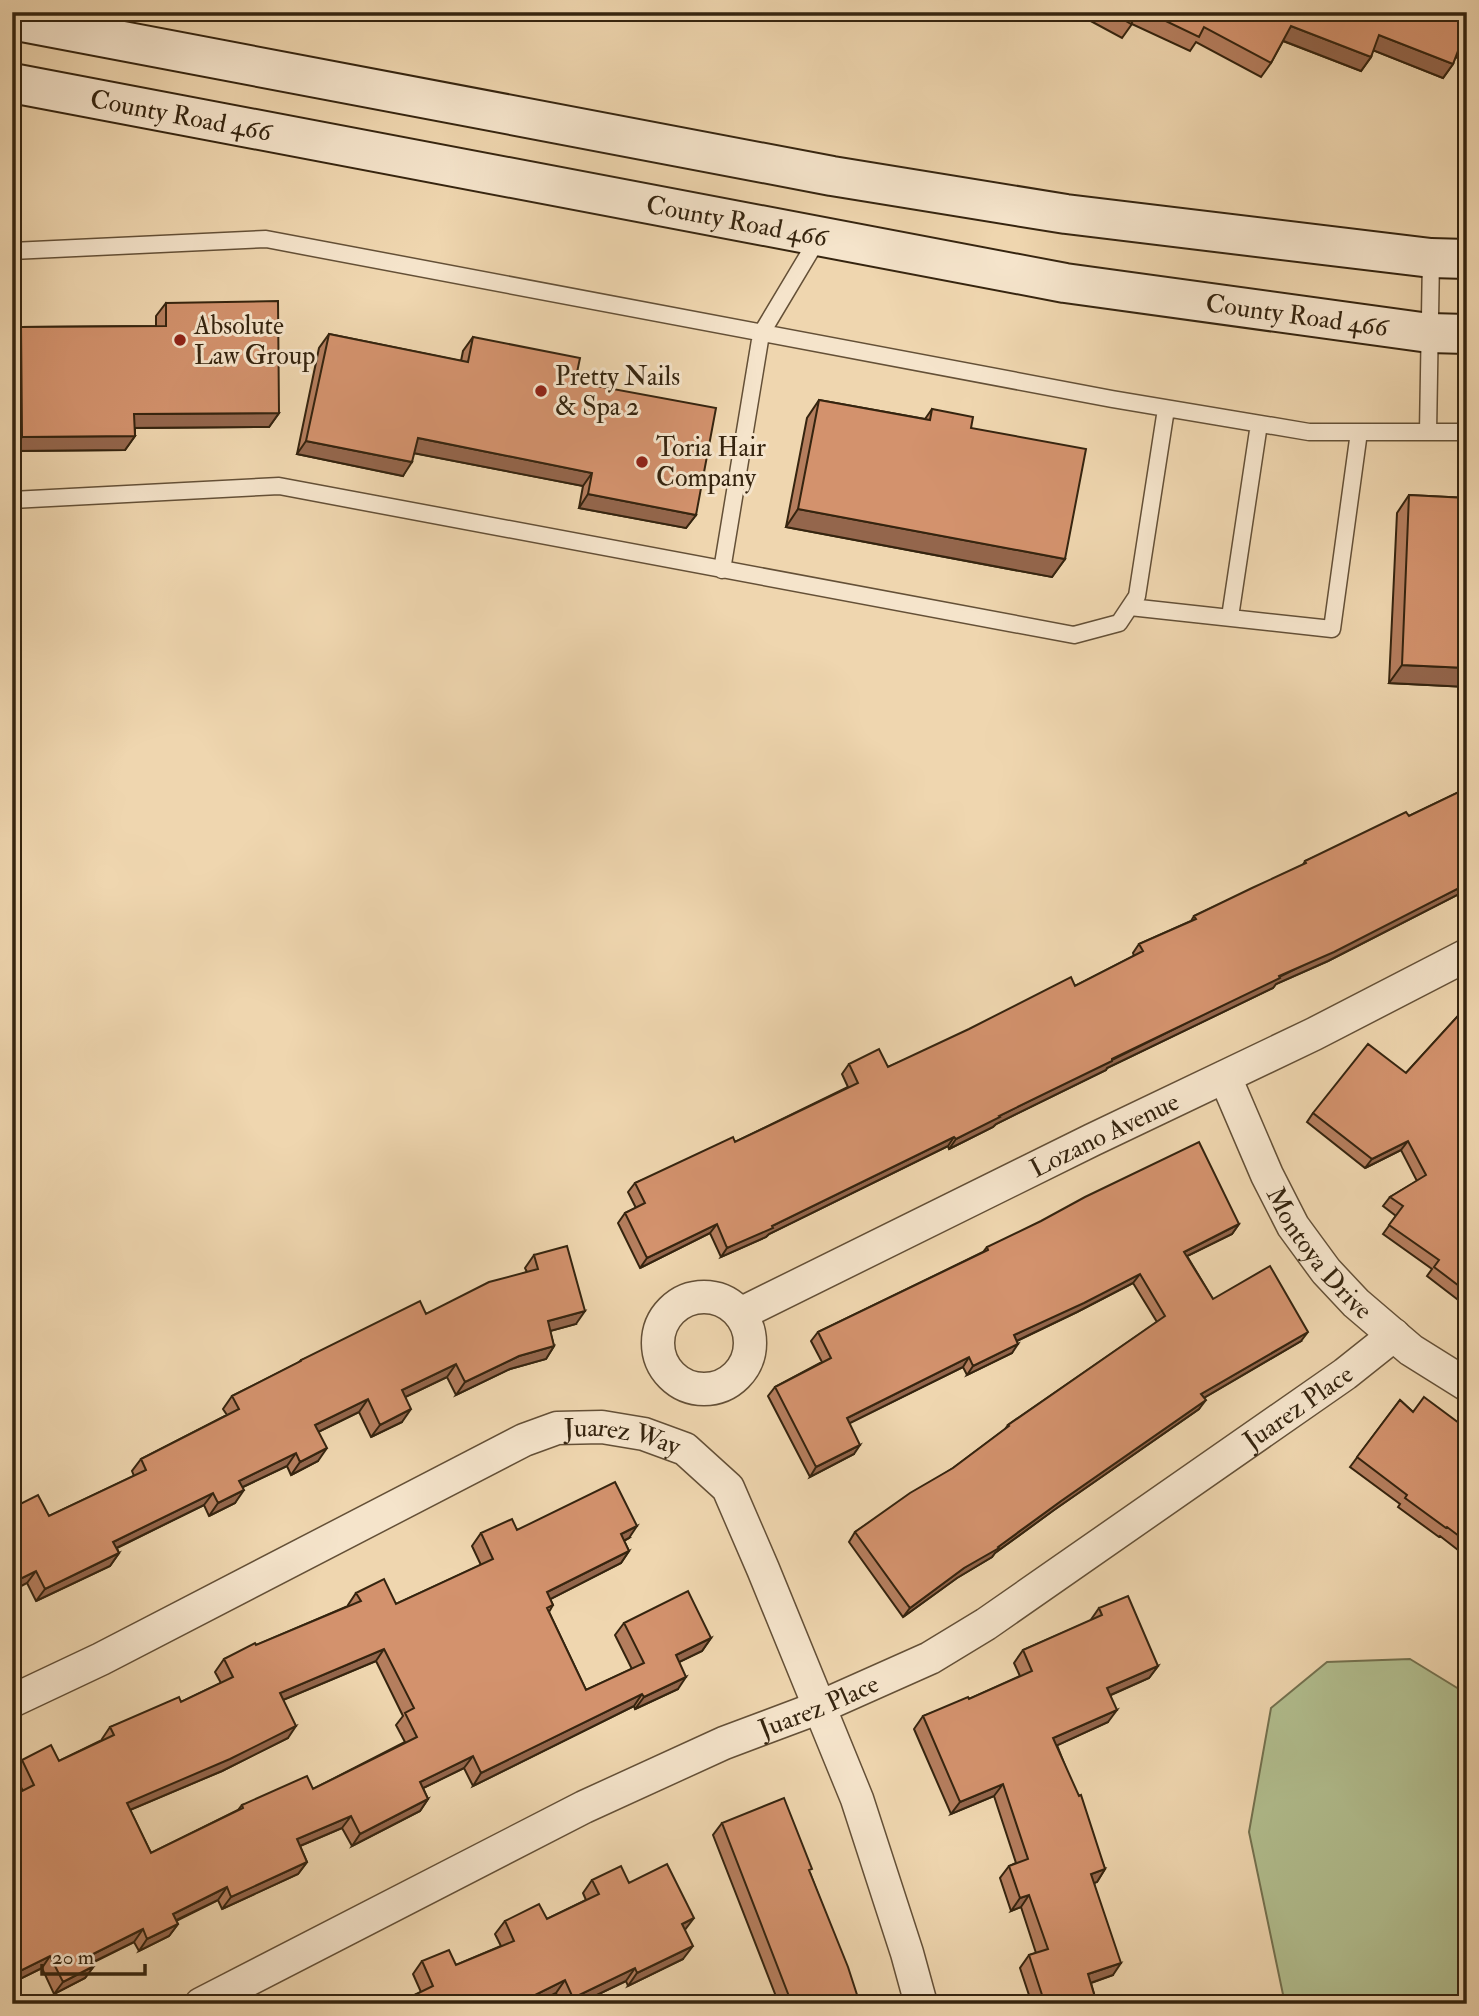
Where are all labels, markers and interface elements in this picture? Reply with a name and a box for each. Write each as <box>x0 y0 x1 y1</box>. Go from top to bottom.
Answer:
street label: County Road 466 <box>88 83 276 149</box>
street label: County Road 466 <box>644 189 832 255</box>
street label: County Road 466 <box>1204 288 1392 344</box>
place label: Absolute Law Group <box>193 310 315 373</box>
marker: Absolute Law Group <box>172 332 188 348</box>
place label: Pretty Nails & Spa 2 <box>555 361 680 424</box>
marker: Pretty Nails & Spa 2 <box>533 383 549 399</box>
place label: Toria Hair Company <box>656 432 766 495</box>
marker: Toria Hair Company <box>634 454 650 470</box>
street label: Lozano Avenue <box>1025 1086 1184 1185</box>
street label: Montoya Drive <box>1259 1182 1378 1327</box>
street label: Juarez Place <box>1236 1359 1360 1458</box>
street label: Juarez Way <box>562 1412 685 1463</box>
street label: Juarez Place <box>753 1668 884 1746</box>
scale bar <box>42 1932 145 1976</box>
text: 20 m <box>52 1944 94 1971</box>

